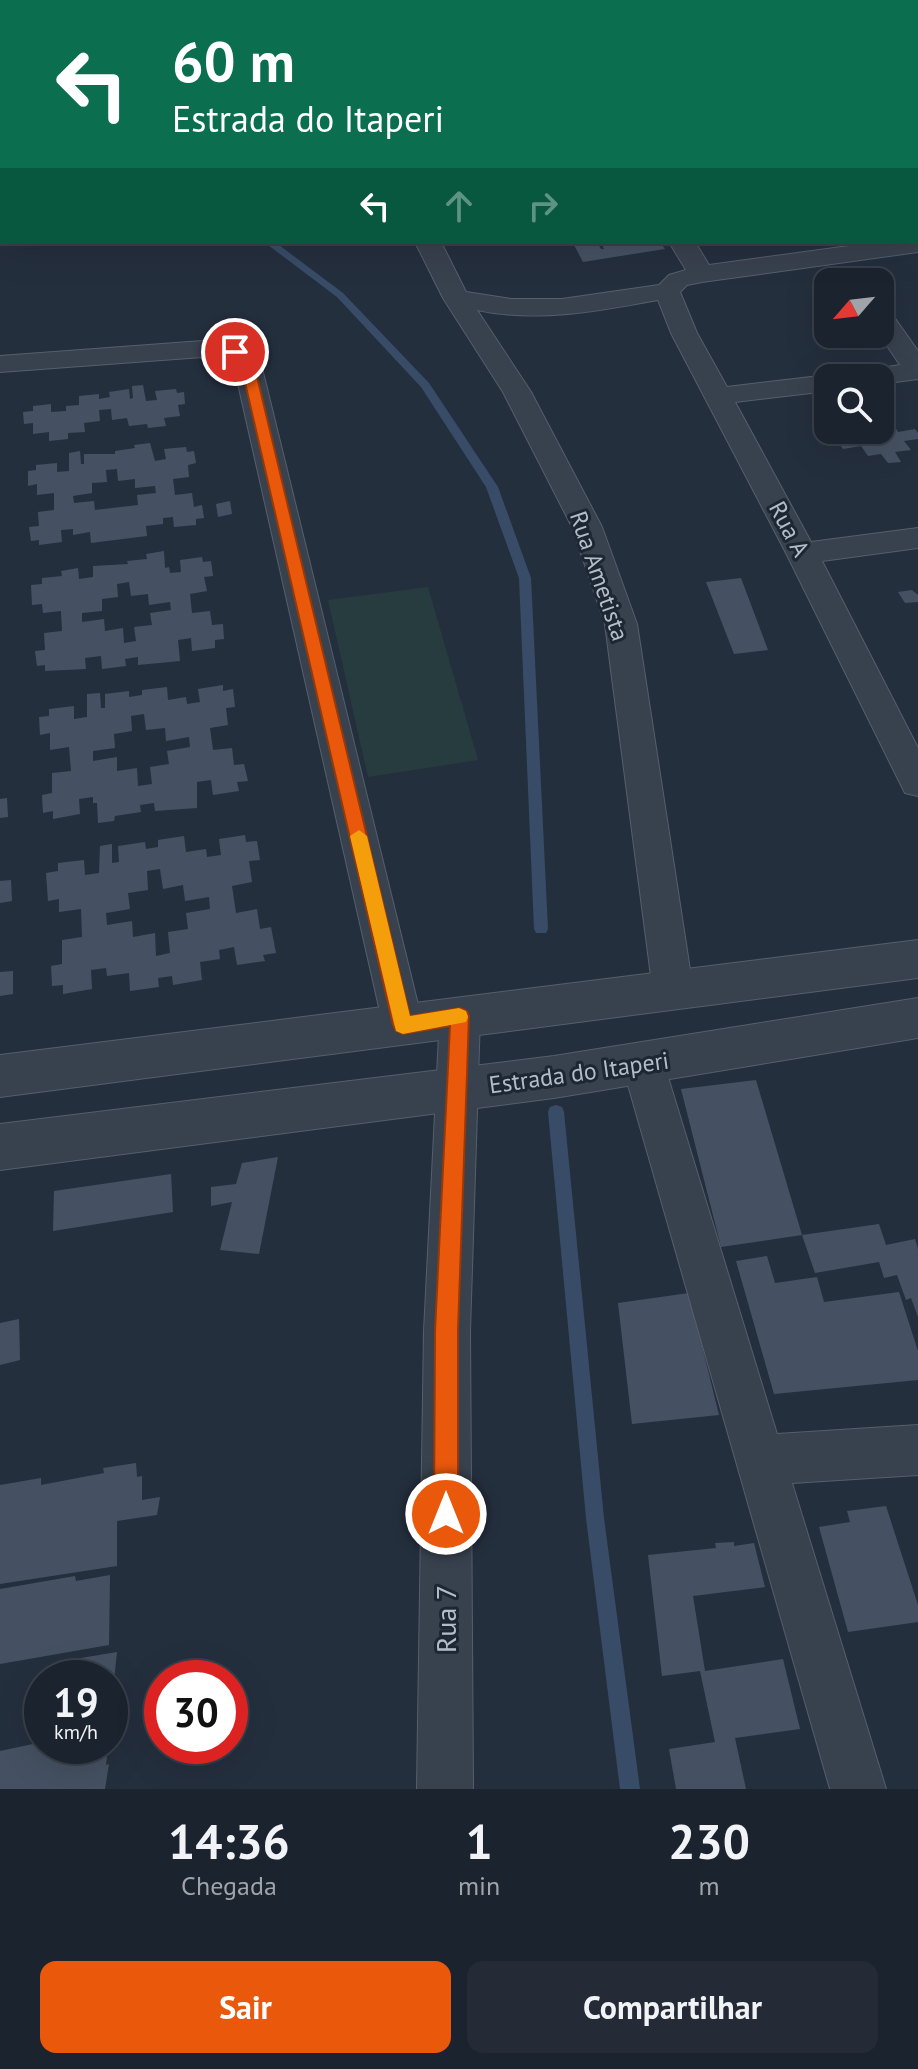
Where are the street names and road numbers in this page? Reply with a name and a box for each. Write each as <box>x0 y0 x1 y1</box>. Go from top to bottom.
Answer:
street label: Rua A <box>762 496 817 562</box>
street label: Rua Ametista <box>563 507 636 645</box>
street label: Estrada do Itaperi <box>487 1045 671 1100</box>
street label: Rua 7 <box>427 1585 464 1653</box>

